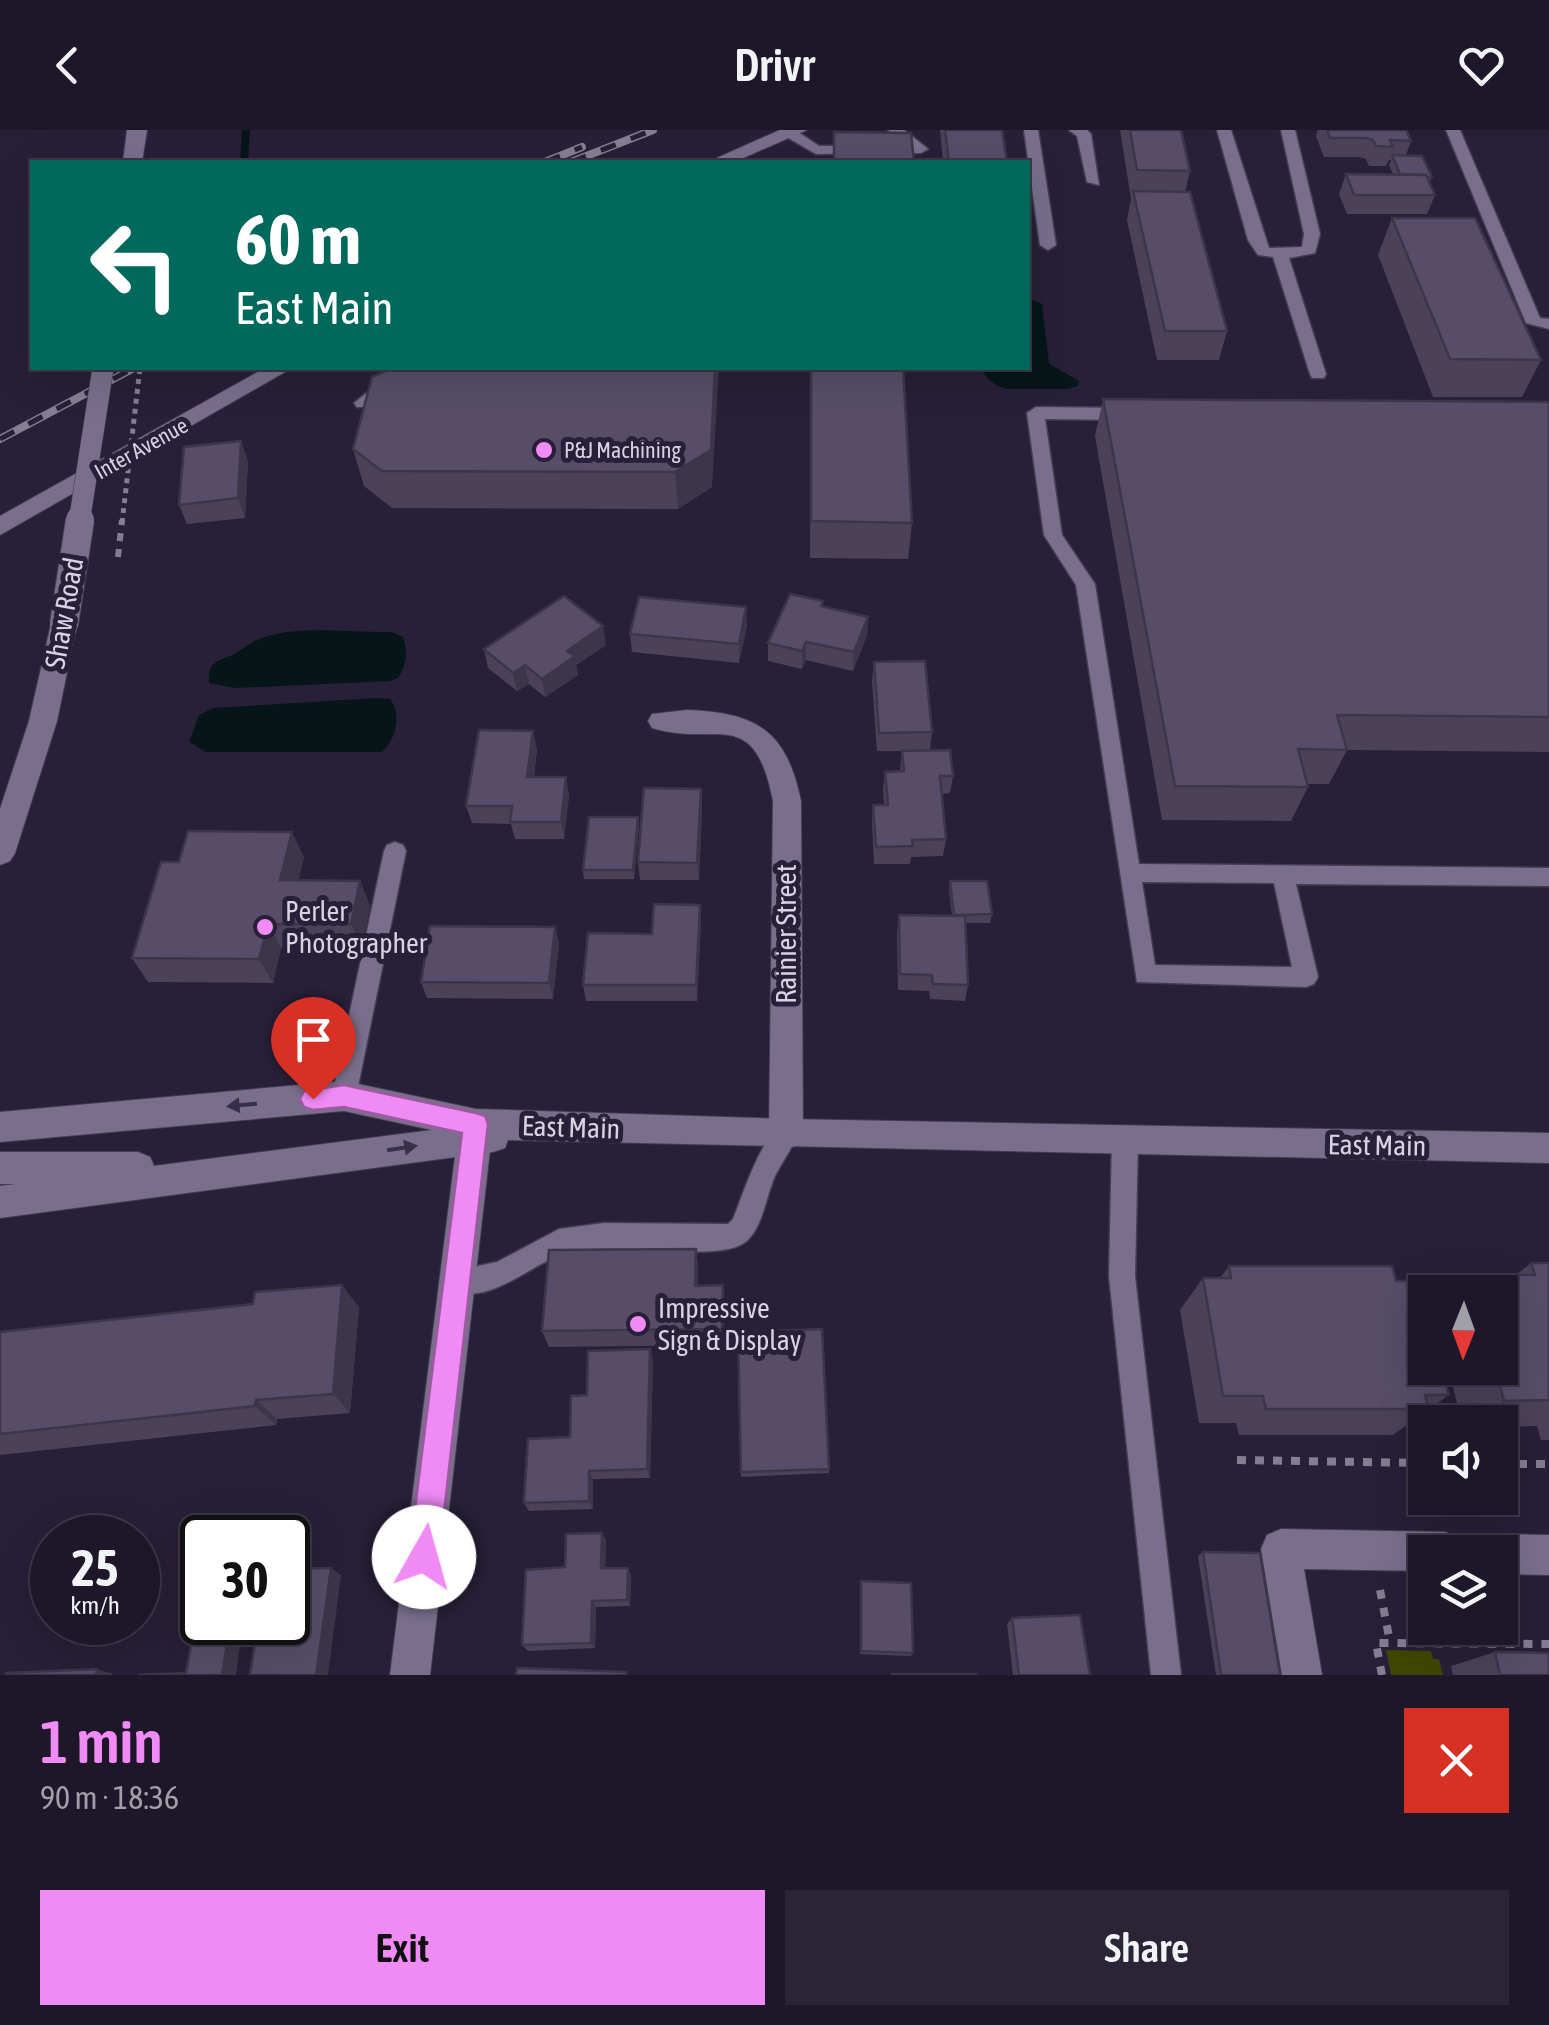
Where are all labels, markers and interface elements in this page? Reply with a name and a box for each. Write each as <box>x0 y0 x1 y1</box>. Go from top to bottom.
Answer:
icon: back <box>40 38 95 93</box>
icon: heart <box>1454 38 1509 93</box>
text: Drivr <box>734 39 815 91</box>
text: 60 m <box>235 199 361 279</box>
icon: left <box>70 200 200 330</box>
text: East Main <box>235 282 393 334</box>
street label: Inter Avenue <box>90 412 192 484</box>
place label: P&J Machining <box>564 437 682 463</box>
marker: P&J Machining <box>533 439 555 461</box>
street label: Shaw Road <box>38 555 90 671</box>
street label: Rainier Street <box>770 864 802 1004</box>
place label: Perler Photographer <box>285 895 428 959</box>
marker: Perler Photographer <box>254 916 276 938</box>
pin <box>271 997 356 1100</box>
icon: arrive <box>286 1012 341 1067</box>
one-way arrow <box>225 1097 257 1113</box>
street label: East Main <box>521 1109 621 1145</box>
street label: East Main <box>1327 1128 1427 1162</box>
one-way arrow <box>387 1140 418 1156</box>
north arrow <box>1408 1275 1518 1385</box>
map controls <box>1408 1275 1518 1645</box>
place label: Impressive Sign & Display <box>658 1292 801 1356</box>
marker: Impressive Sign & Display <box>627 1313 649 1335</box>
button: sound <box>1408 1405 1518 1515</box>
position arrow <box>372 1505 476 1609</box>
speed limit sign: 30 <box>180 1515 310 1645</box>
button: layers <box>1408 1535 1518 1645</box>
text: 25 <box>71 1539 118 1597</box>
text: km/h <box>70 1591 120 1619</box>
text: 1 min <box>40 1707 163 1776</box>
button: close <box>1404 1708 1509 1813</box>
text: 90 m · 18:36 <box>40 1779 179 1816</box>
button: Exit <box>40 1890 765 2005</box>
button: Share <box>785 1890 1509 2005</box>

